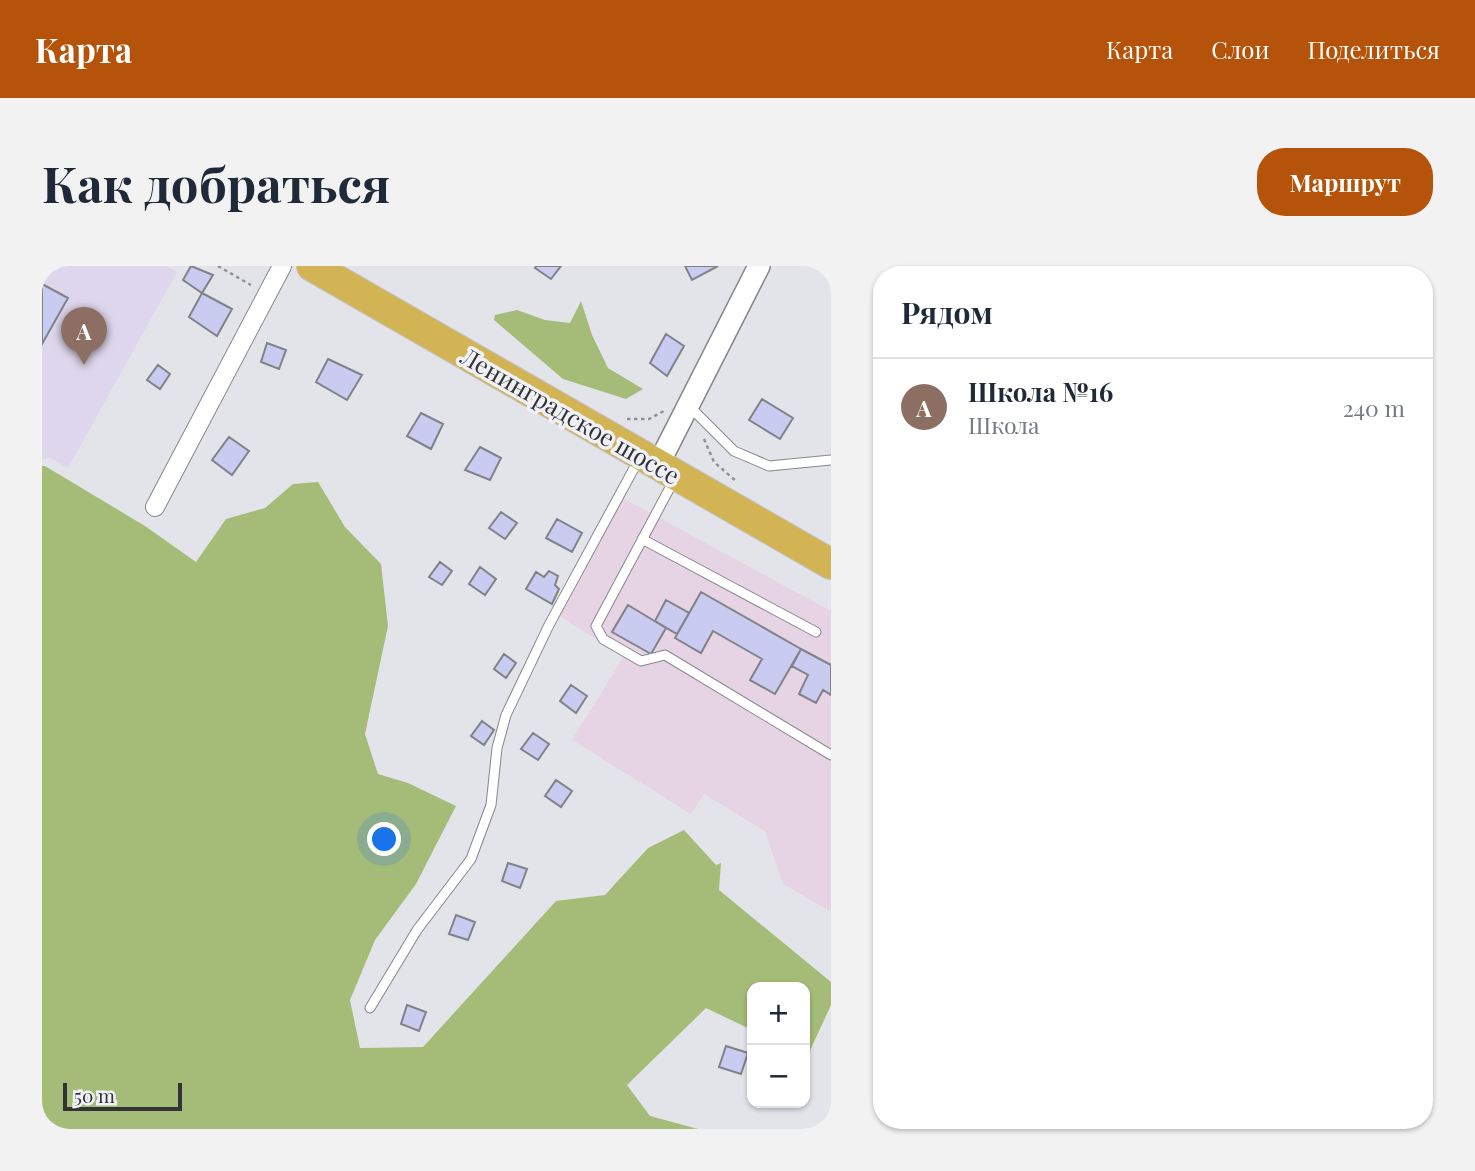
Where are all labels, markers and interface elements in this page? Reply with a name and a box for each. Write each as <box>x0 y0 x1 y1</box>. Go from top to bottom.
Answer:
text: Карта <box>35 27 132 71</box>
text: Карта <box>1106 33 1173 65</box>
text: Слои <box>1211 33 1270 65</box>
text: Поделиться <box>1308 33 1440 65</box>
button: Маршрут <box>1257 148 1433 216</box>
text: Как добраться <box>42 150 390 215</box>
text: Рядом <box>901 292 993 332</box>
pin: A <box>61 307 107 365</box>
street label: Ленинградское шоссе <box>455 339 686 491</box>
text: Школа №16 <box>968 374 1113 409</box>
text: A <box>916 392 932 423</box>
text: 240 m <box>1343 392 1405 423</box>
text: Школа <box>968 409 1039 440</box>
your location <box>367 822 401 856</box>
map controls <box>747 982 810 1108</box>
button: + <box>747 982 810 1045</box>
button: − <box>747 1045 810 1108</box>
scale bar <box>63 1080 182 1112</box>
text: 50 m <box>74 1082 115 1108</box>

